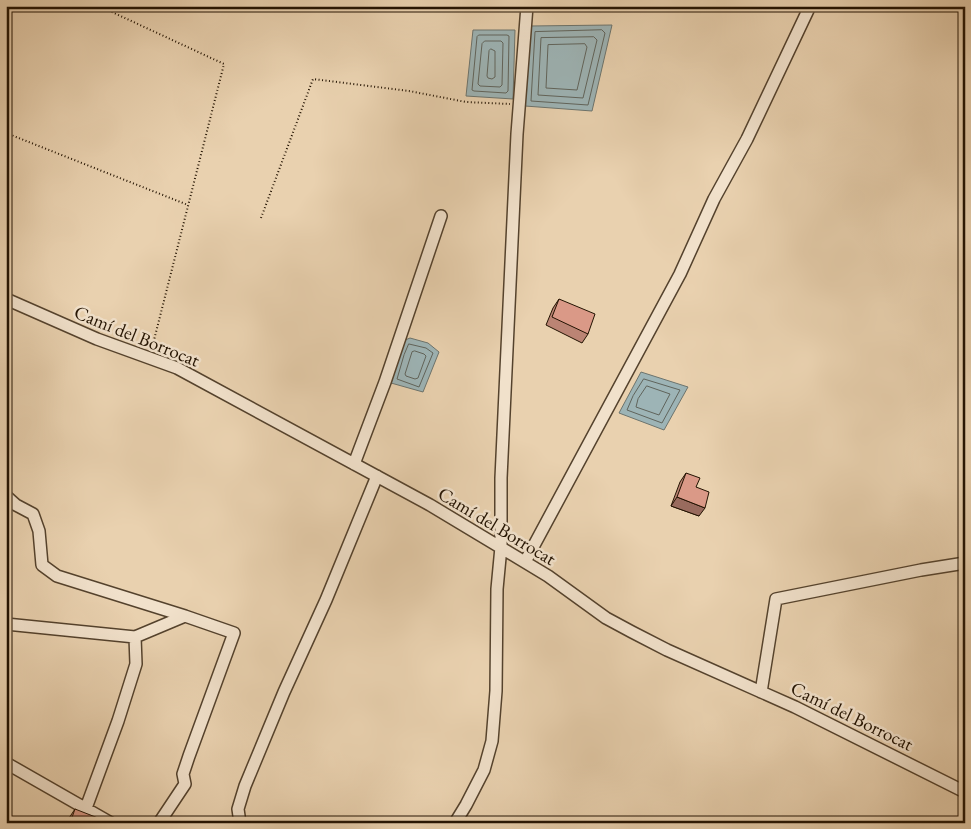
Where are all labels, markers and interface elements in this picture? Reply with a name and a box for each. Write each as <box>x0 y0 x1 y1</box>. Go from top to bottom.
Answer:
street label: Camí del Borrocat <box>71 299 204 373</box>
street label: Camí del Borrocat <box>433 481 561 571</box>
street label: Camí del Borrocat <box>787 676 917 756</box>

